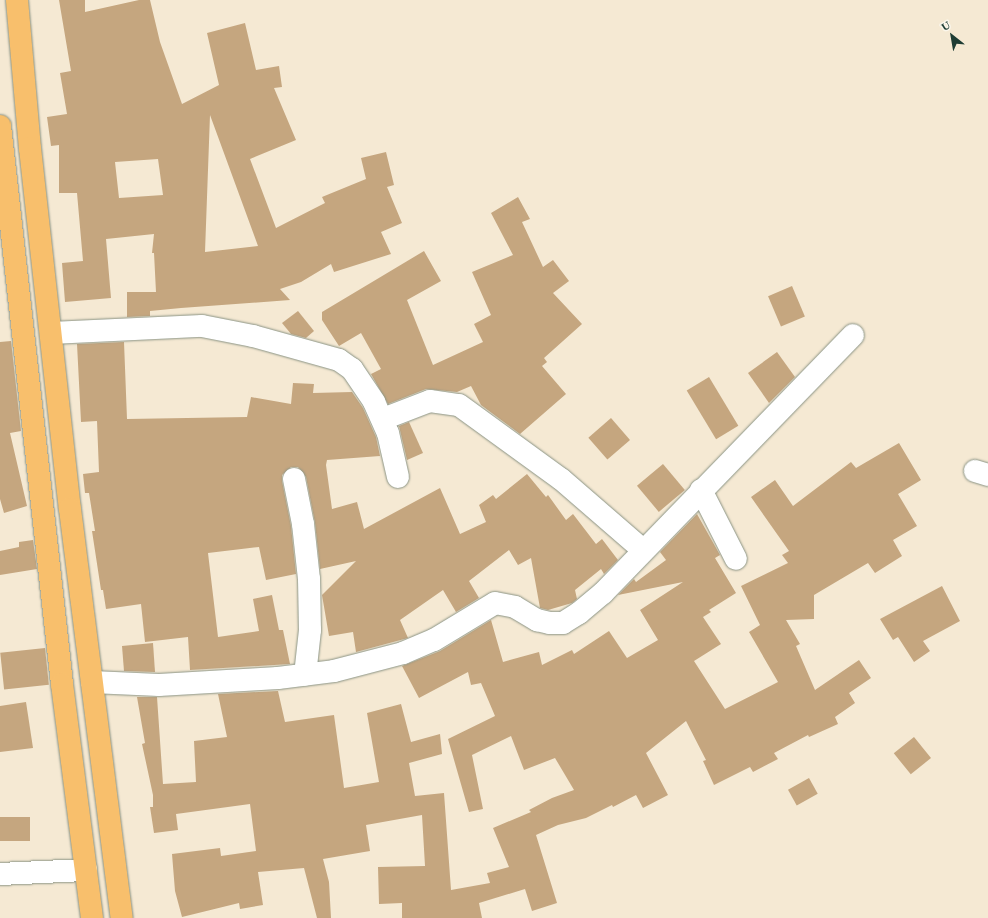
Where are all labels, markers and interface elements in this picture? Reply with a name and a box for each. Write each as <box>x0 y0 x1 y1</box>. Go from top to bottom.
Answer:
north arrow <box>932 16 972 56</box>
text: U <box>939 18 953 34</box>

